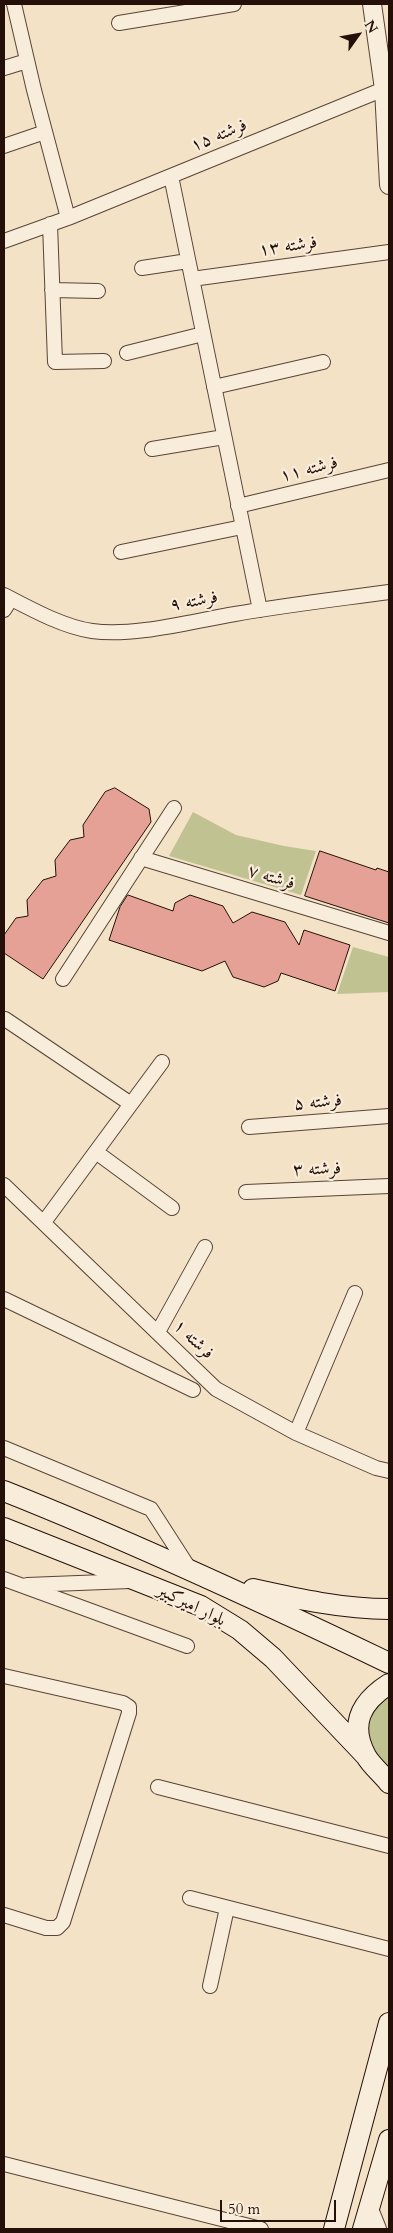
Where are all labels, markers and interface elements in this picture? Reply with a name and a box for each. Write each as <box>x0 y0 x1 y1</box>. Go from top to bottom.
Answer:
north arrow <box>333 10 383 60</box>
text: N <box>360 17 382 37</box>
street label: فرشته ۱۵ <box>188 115 250 157</box>
street label: فرشته ۱۳ <box>257 232 319 262</box>
street label: فرشته ۱۱ <box>278 452 340 488</box>
street label: فرشته ۹ <box>168 587 220 617</box>
street label: فرشته ۷ <box>245 861 297 895</box>
street label: فرشته ۵ <box>293 1090 343 1116</box>
street label: فرشته ۳ <box>292 1158 342 1182</box>
street label: فرشته ۱ <box>168 1315 218 1365</box>
street label: بلوار امیرکبیر <box>153 1580 229 1632</box>
scale bar <box>223 2190 339 2222</box>
text: 50 m <box>228 2199 260 2219</box>

